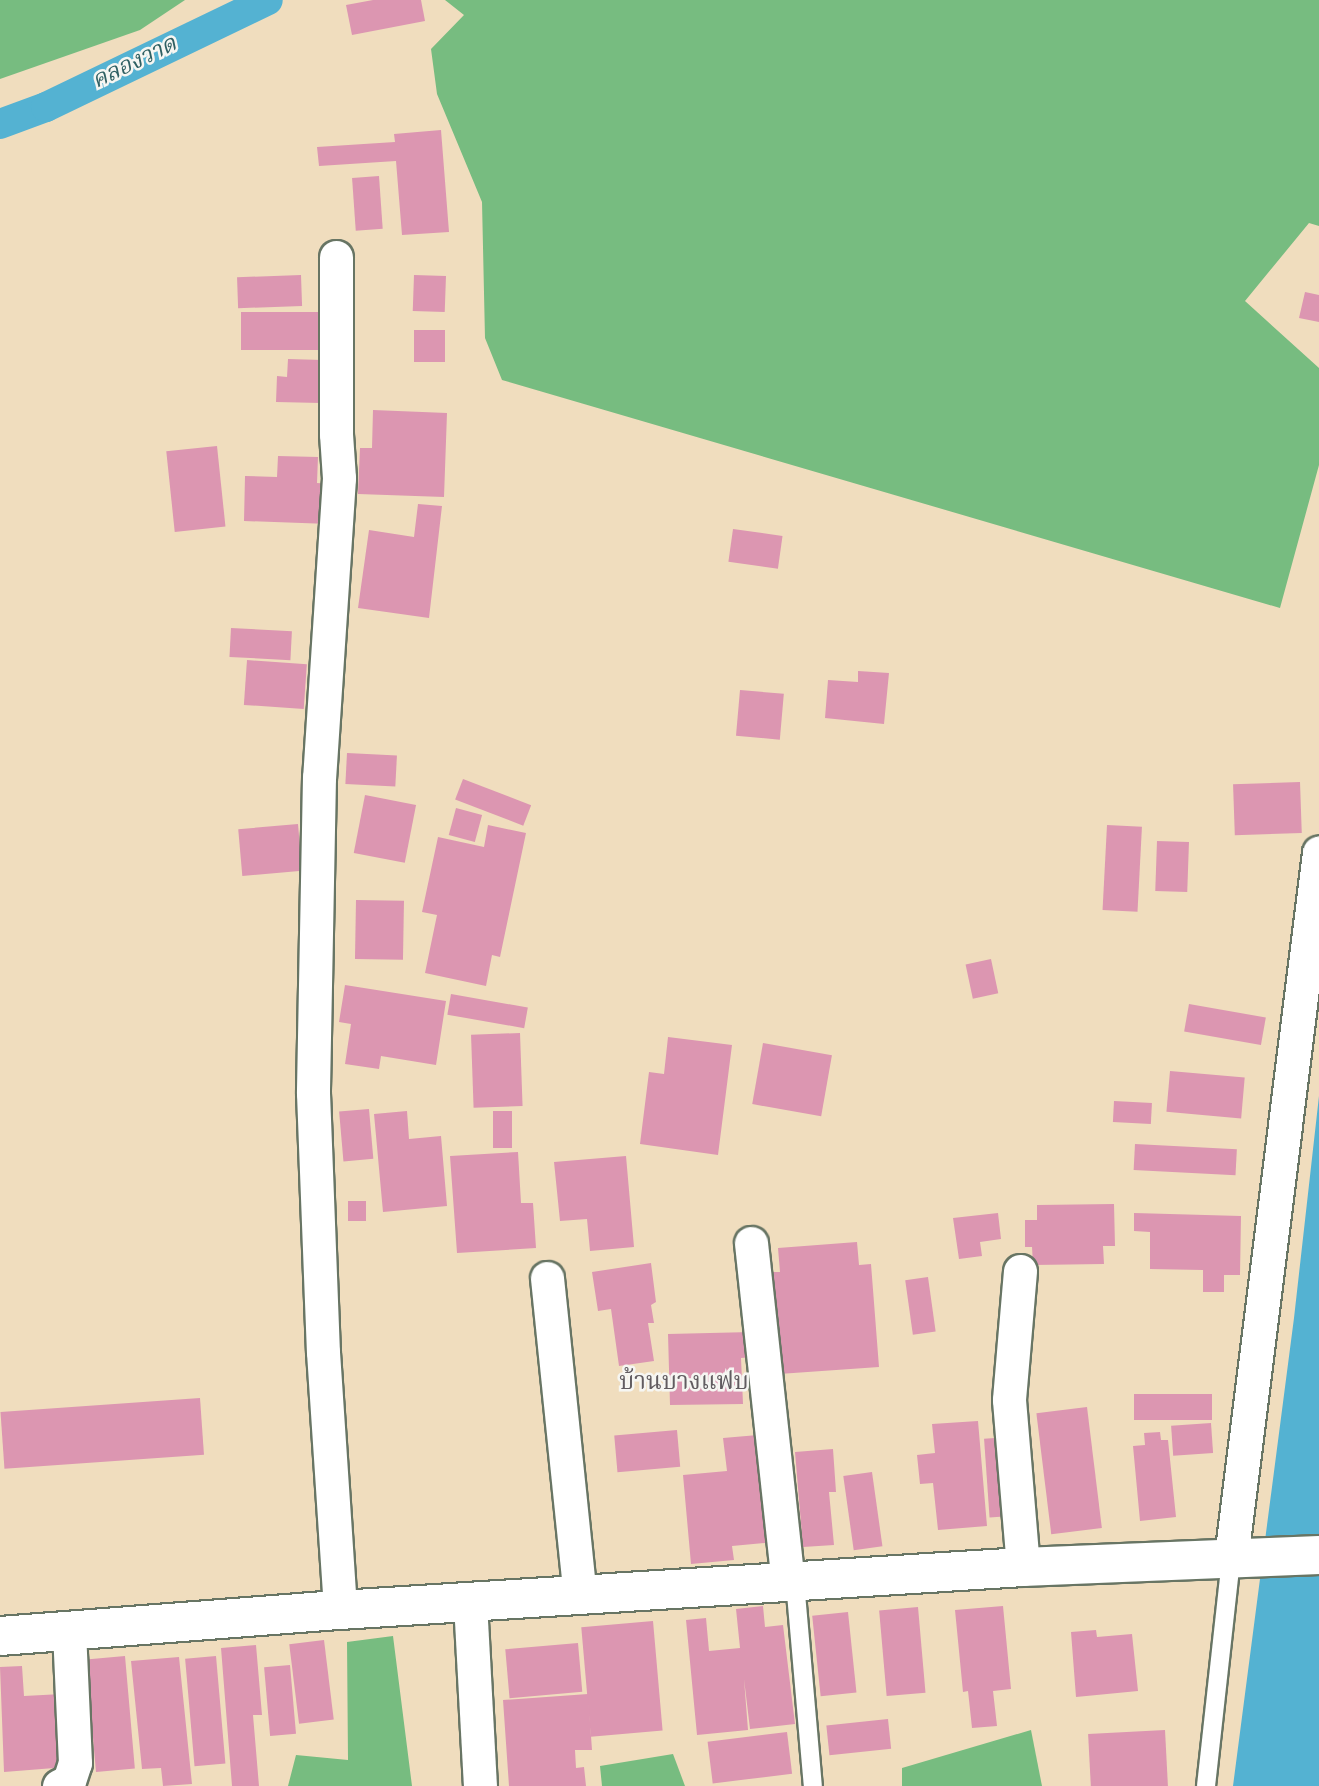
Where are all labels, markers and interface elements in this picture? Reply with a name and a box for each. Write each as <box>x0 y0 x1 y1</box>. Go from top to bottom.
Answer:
water label: คลองวาด <box>88 32 182 96</box>
district label: บ้านบางแฟบ <box>619 1370 749 1398</box>

